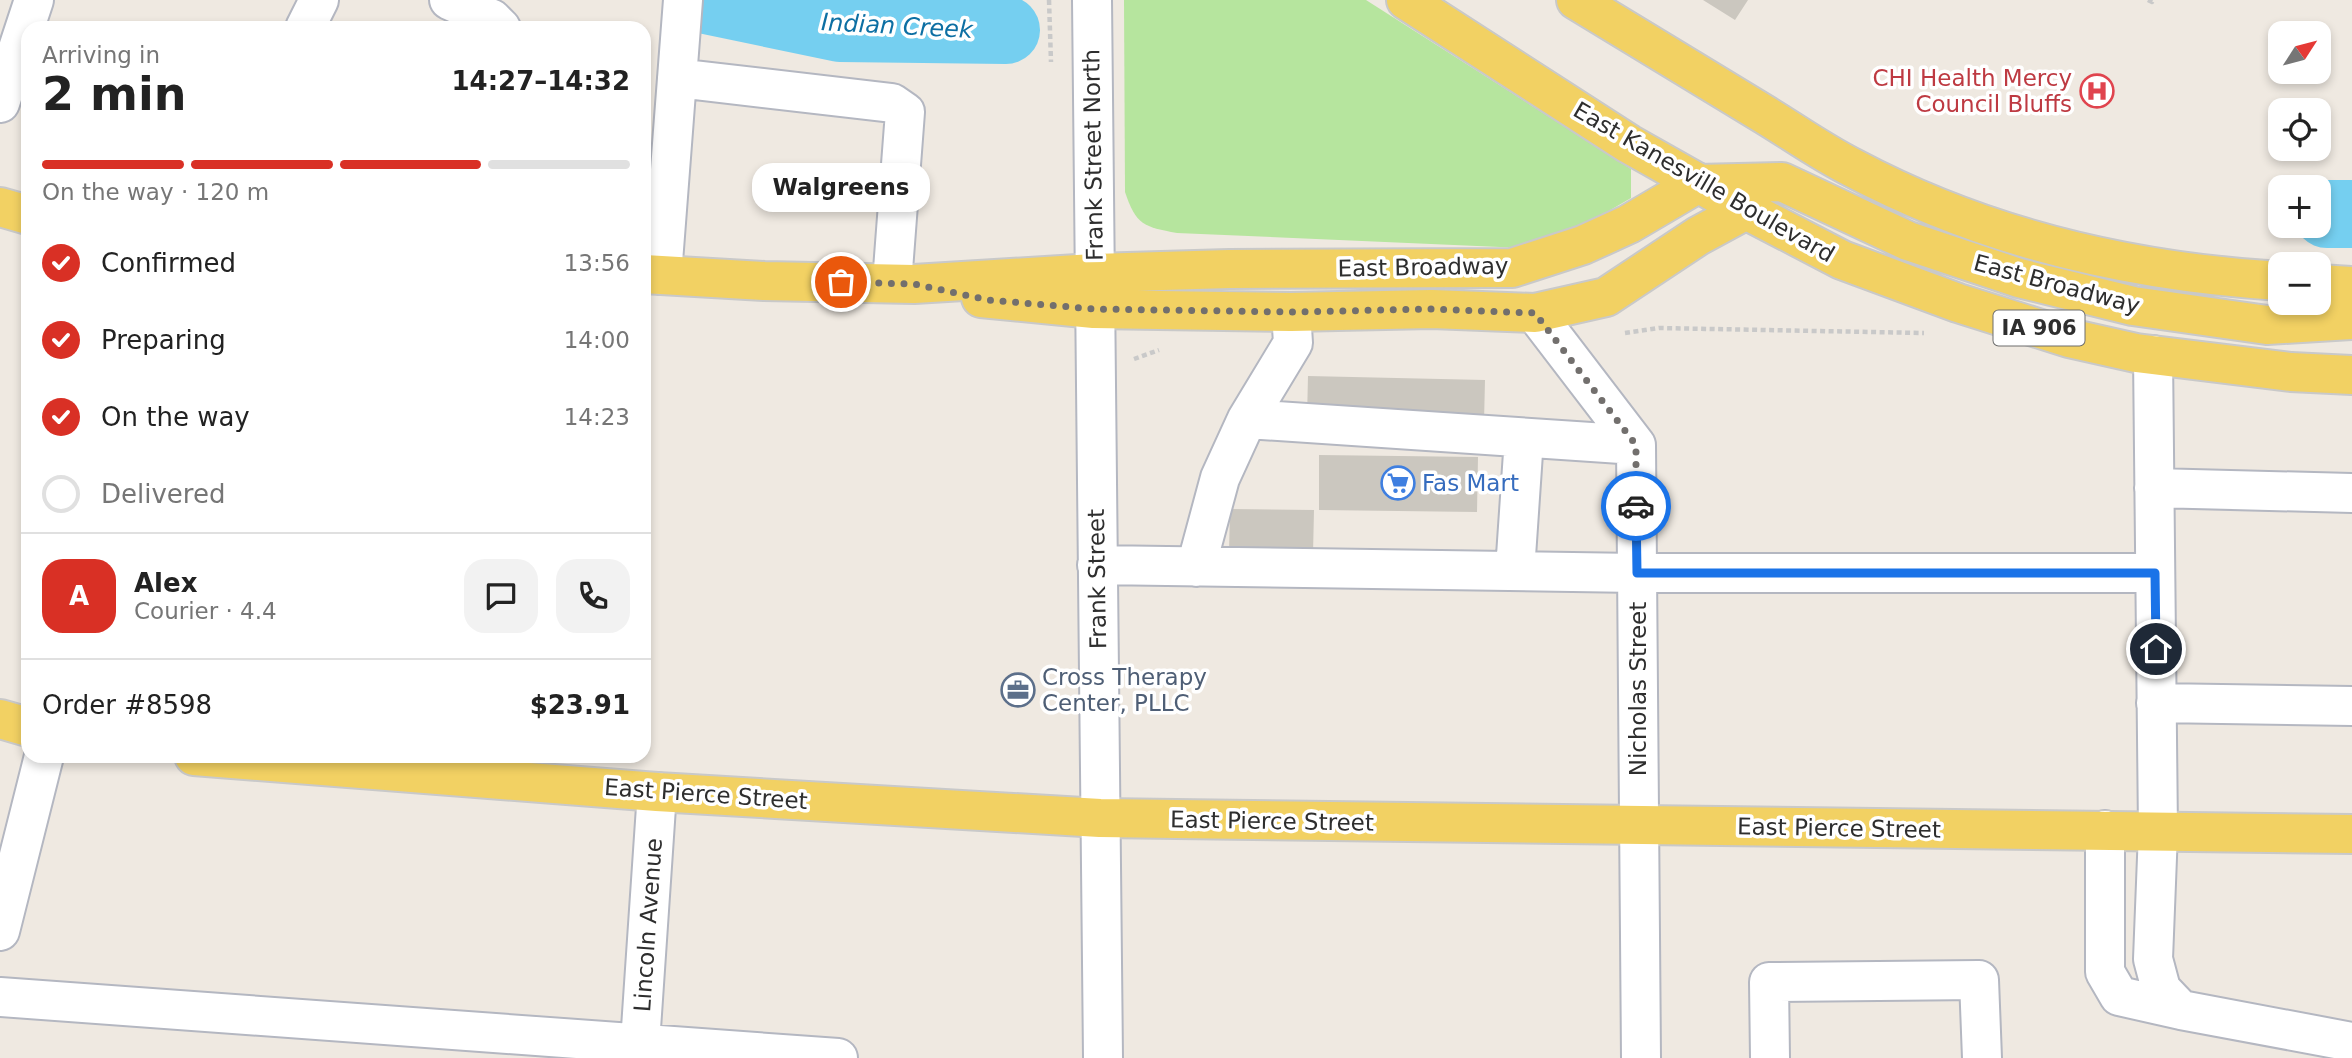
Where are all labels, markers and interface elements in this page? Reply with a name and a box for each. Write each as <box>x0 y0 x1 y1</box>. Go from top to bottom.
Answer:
water label: Indian Creek <box>820 8 975 44</box>
north arrow <box>2268 21 2331 84</box>
map controls <box>2268 21 2331 315</box>
text: Arriving in <box>42 42 160 68</box>
street label: Frank Street North <box>1078 49 1108 261</box>
place label: CHI Health Mercy Council Bluffs <box>1873 65 2072 117</box>
text: 14:27–14:32 <box>451 66 630 96</box>
text: 2 min <box>42 67 186 121</box>
hospital icon: CHI Health Mercy Council Bluffs <box>2078 72 2116 110</box>
street label: East Kanesville Boulevard <box>1569 96 1839 268</box>
button: locate <box>2268 98 2331 161</box>
callout: Walgreens <box>752 163 930 212</box>
text: Walgreens <box>772 174 910 200</box>
button: + <box>2268 175 2331 238</box>
text: On the way · 120 m <box>42 179 269 205</box>
icon: check <box>42 244 80 282</box>
text: Confirmed <box>101 248 236 278</box>
street label: East Broadway <box>1971 249 2143 319</box>
text: 13:56 <box>564 250 630 276</box>
pin <box>811 252 871 312</box>
button: − <box>2268 252 2331 315</box>
street label: East Broadway <box>1337 253 1509 281</box>
icon: bag <box>822 263 860 301</box>
road number: IA 906 <box>1994 310 2084 346</box>
icon: check <box>42 321 80 359</box>
text: Preparing <box>101 325 226 355</box>
text: 14:00 <box>564 327 630 353</box>
icon: check <box>42 398 80 436</box>
text: On the way <box>101 402 250 432</box>
text: 14:23 <box>564 404 630 430</box>
supermarket icon: Fas Mart <box>1379 464 1417 502</box>
place label: Fas Mart <box>1422 470 1519 496</box>
courier <box>1601 471 1671 541</box>
text: Delivered <box>101 479 225 509</box>
icon: car <box>1617 487 1655 525</box>
street label: Frank Street <box>1083 509 1111 649</box>
button: chat <box>464 559 538 633</box>
button: phone <box>556 559 630 633</box>
text: Alex <box>134 568 197 598</box>
text: A <box>69 581 89 611</box>
text: Courier · 4.4 <box>134 598 277 624</box>
street label: Nicholas Street <box>1625 602 1651 776</box>
pin <box>2126 619 2186 679</box>
icon: home <box>2137 630 2175 668</box>
place label: Cross Therapy Center, PLLC <box>1042 664 1207 716</box>
office icon: Cross Therapy Center, PLLC <box>999 671 1037 709</box>
text: Order #8598 <box>42 690 212 720</box>
text: $23.91 <box>530 690 630 720</box>
street label: East Pierce Street <box>603 774 809 814</box>
street label: East Pierce Street <box>1170 806 1374 836</box>
street label: East Pierce Street <box>1737 813 1941 843</box>
street label: Lincoln Avenue <box>629 837 667 1013</box>

